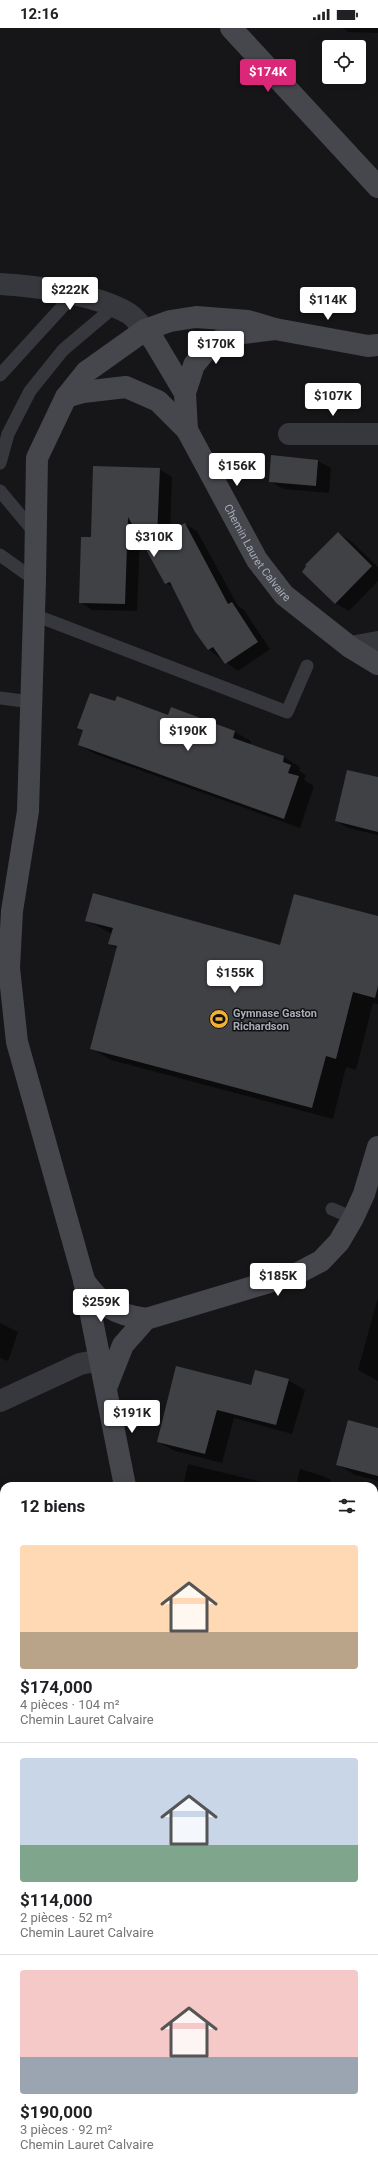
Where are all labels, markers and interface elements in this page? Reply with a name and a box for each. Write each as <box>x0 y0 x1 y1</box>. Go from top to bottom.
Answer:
text: 12:16 <box>20 5 59 23</box>
map controls <box>322 40 366 84</box>
button: locate <box>322 40 366 84</box>
pin: $174K <box>240 59 296 93</box>
text: $174K <box>249 64 287 79</box>
pin: $222K <box>42 277 98 311</box>
text: $222K <box>51 282 89 297</box>
pin: $114K <box>300 287 356 321</box>
text: $114K <box>309 292 347 307</box>
pin: $170K <box>188 331 244 365</box>
text: $170K <box>197 336 235 351</box>
pin: $107K <box>305 383 361 417</box>
text: $107K <box>314 388 352 403</box>
pin: $156K <box>209 453 265 487</box>
text: $156K <box>218 458 256 473</box>
street label: Chemin Lauret Calvaire <box>222 502 293 604</box>
pin: $310K <box>126 524 182 558</box>
text: $310K <box>135 529 173 544</box>
pin: $190K <box>160 718 216 752</box>
text: $190K <box>169 723 207 738</box>
pin: $155K <box>207 960 263 994</box>
text: $155K <box>216 965 254 980</box>
place label: Gymnase Gaston Richardson <box>233 1007 317 1033</box>
sports icon: Gymnase Gaston Richardson <box>208 1008 230 1030</box>
pin: $185K <box>250 1263 306 1297</box>
text: $185K <box>259 1268 297 1283</box>
pin: $259K <box>73 1289 129 1323</box>
text: $259K <box>82 1294 120 1309</box>
pin: $191K <box>104 1400 160 1434</box>
text: $191K <box>113 1405 151 1420</box>
icon: filters <box>336 1495 358 1517</box>
text: 12 biens <box>20 1496 85 1516</box>
icon: home <box>153 1571 225 1643</box>
text: $174,000 <box>20 1677 92 1697</box>
text: 4 pièces · 104 m² <box>20 1697 119 1712</box>
text: Chemin Lauret Calvaire <box>20 1712 154 1727</box>
icon: home <box>153 1784 225 1856</box>
text: $114,000 <box>20 1890 92 1910</box>
text: 2 pièces · 52 m² <box>20 1910 112 1925</box>
text: Chemin Lauret Calvaire <box>20 1925 154 1940</box>
icon: home <box>153 1996 225 2068</box>
text: $190,000 <box>20 2102 92 2122</box>
text: 3 pièces · 92 m² <box>20 2122 112 2137</box>
text: Chemin Lauret Calvaire <box>20 2137 154 2152</box>

